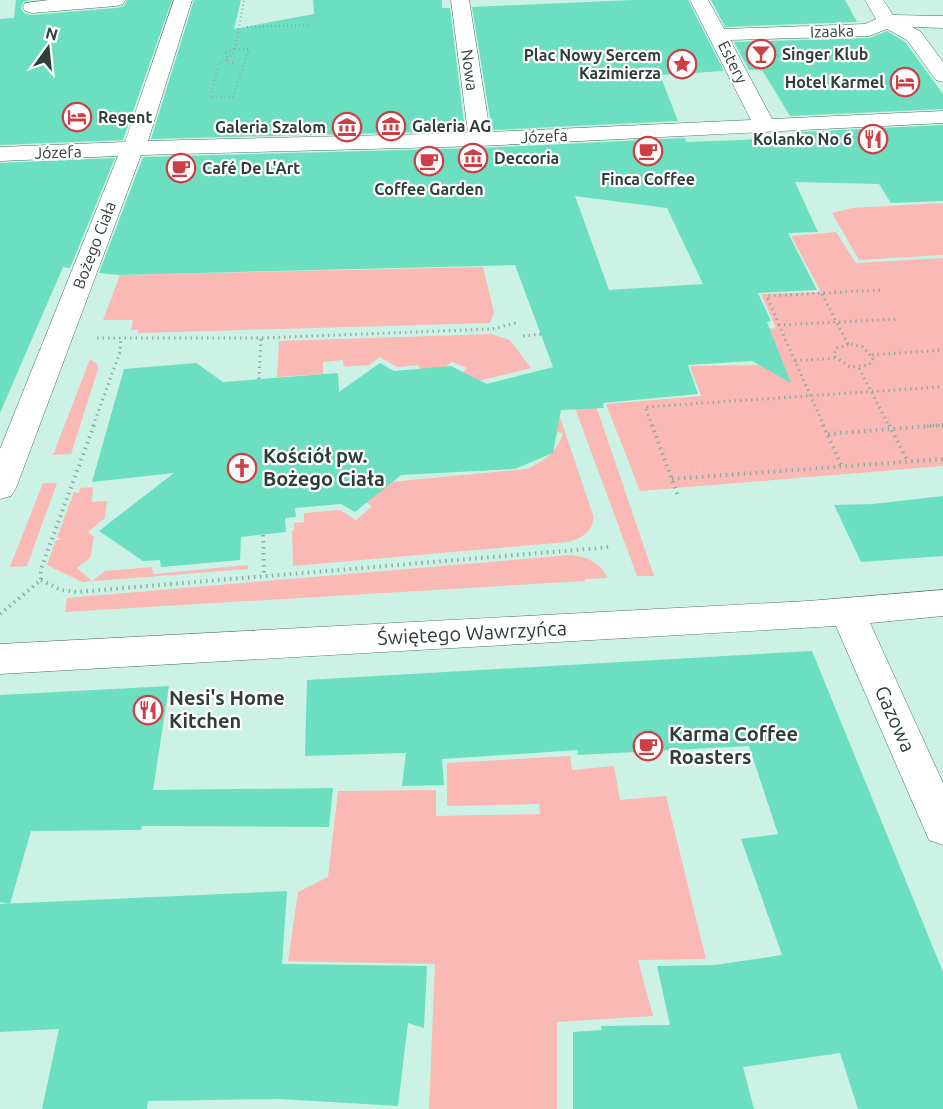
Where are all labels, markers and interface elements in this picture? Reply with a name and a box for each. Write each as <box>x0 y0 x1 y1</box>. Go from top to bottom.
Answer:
north arrow <box>18 18 78 78</box>
street label: Izaaka <box>810 21 854 41</box>
text: N <box>44 23 60 44</box>
street label: Estery <box>715 38 751 86</box>
bar icon: Singer Klub <box>745 38 777 70</box>
place label: Singer Klub <box>782 45 868 63</box>
place label: Plac Nowy Sercem Kazimierza <box>524 46 661 82</box>
street label: Nowa <box>458 48 482 92</box>
place icon: Plac Nowy Sercem Kazimierza <box>666 48 698 80</box>
hotel icon: Hotel Karmel <box>889 66 921 98</box>
place label: Hotel Karmel <box>785 73 884 91</box>
hotel icon: Regent <box>61 101 93 133</box>
place label: Regent <box>98 108 152 126</box>
museum icon: Galeria AG <box>375 110 407 142</box>
museum icon: Galeria Szalom <box>331 111 363 143</box>
place label: Galeria AG <box>412 117 491 135</box>
place label: Galeria Szalom <box>215 118 326 136</box>
restaurant icon: Kolanko No 6 <box>857 123 889 155</box>
street label: Józefa <box>520 126 568 146</box>
place label: Kolanko No 6 <box>753 130 852 148</box>
cafe icon: Finca Coffee <box>632 135 664 167</box>
street label: Józefa <box>34 142 82 162</box>
museum icon: Deccoria <box>457 142 489 174</box>
cafe icon: Coffee Garden <box>413 145 445 177</box>
place label: Deccoria <box>494 149 559 167</box>
cafe icon: Café De L'Art <box>165 152 197 184</box>
place label: Café De L'Art <box>202 159 300 177</box>
place label: Finca Coffee <box>601 170 695 188</box>
place label: Coffee Garden <box>374 180 484 198</box>
street label: Bożego Ciała <box>69 199 119 291</box>
place label: Kościół pw. Bożego Ciała <box>263 444 385 490</box>
church icon: Kościół pw. Bożego Ciała <box>226 452 258 484</box>
street label: Świętego Wawrzyńca <box>377 616 567 649</box>
street label: Gazowa <box>871 682 920 755</box>
place label: Nesi's Home Kitchen <box>169 686 285 732</box>
restaurant icon: Nesi's Home Kitchen <box>132 694 164 726</box>
place label: Karma Coffee Roasters <box>669 722 798 768</box>
cafe icon: Karma Coffee Roasters <box>632 730 664 762</box>

